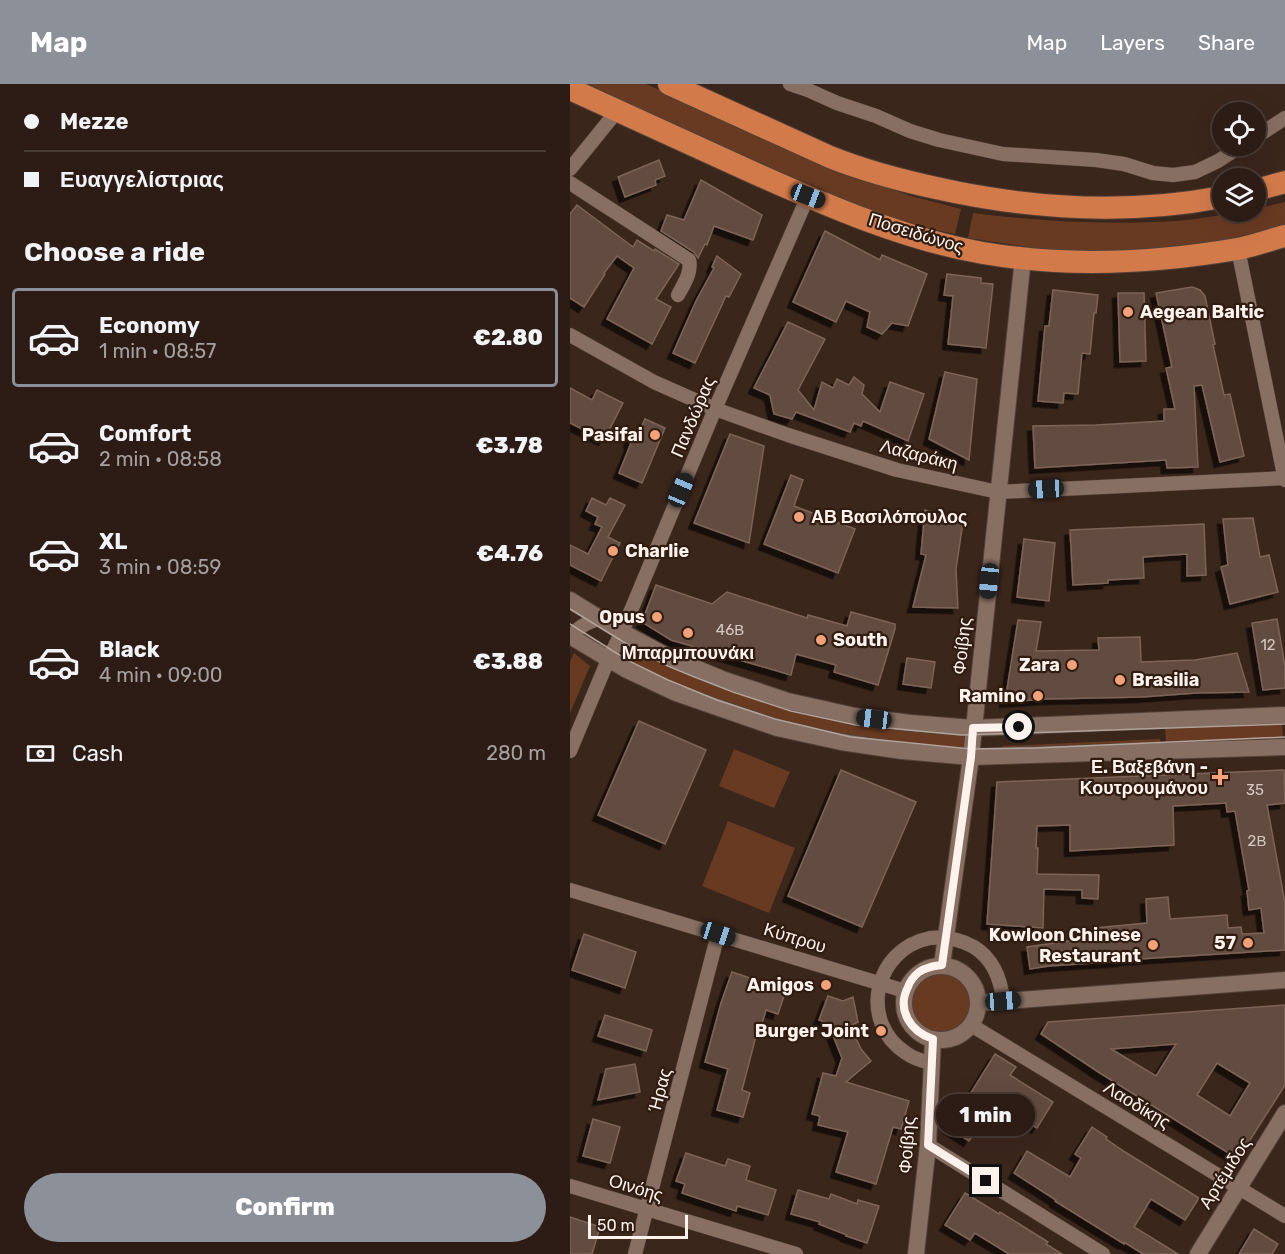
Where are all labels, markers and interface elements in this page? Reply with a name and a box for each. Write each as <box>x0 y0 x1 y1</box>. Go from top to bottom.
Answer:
text: Map <box>30 26 87 59</box>
text: Map <box>1026 30 1067 55</box>
text: Layers <box>1100 30 1165 55</box>
text: Share <box>1198 30 1255 55</box>
map controls <box>1212 102 1266 222</box>
button: locate <box>1212 102 1266 156</box>
text: Mezze <box>60 108 129 135</box>
text: Ευαγγελίστριας <box>60 166 224 193</box>
button: layers <box>1212 168 1266 222</box>
car <box>788 181 828 211</box>
street label: Ποσειδώνος <box>866 208 966 258</box>
text: Choose a ride <box>24 236 205 268</box>
place label: Aegean Baltic <box>1140 301 1265 323</box>
marker: Aegean Baltic <box>1121 305 1135 319</box>
icon: car <box>27 311 81 365</box>
text: Economy <box>99 312 200 339</box>
text: €2.80 <box>473 324 543 351</box>
text: 1 min · 08:57 <box>99 339 216 363</box>
street label: Πανδώρας <box>666 373 720 461</box>
icon: car <box>27 419 81 473</box>
text: Comfort <box>99 420 191 447</box>
place label: Pasifai <box>582 424 643 446</box>
marker: Pasifai <box>648 428 662 442</box>
text: €3.78 <box>476 432 543 459</box>
street label: Λαζαράκη <box>878 435 960 475</box>
text: 2 min · 08:58 <box>99 447 222 471</box>
car <box>666 470 696 510</box>
car <box>1028 479 1064 499</box>
place label: ΑΒ Βασιλόπουλος <box>811 506 967 528</box>
marker: ΑΒ Βασιλόπουλος <box>792 510 806 524</box>
icon: car <box>27 527 81 581</box>
text: XL <box>99 528 127 555</box>
text: €4.76 <box>477 540 543 567</box>
place label: Charlie <box>625 540 689 562</box>
marker: Charlie <box>606 544 620 558</box>
text: 3 min · 08:59 <box>99 555 221 579</box>
car <box>978 562 1000 600</box>
place label: Opus <box>599 606 645 628</box>
marker: Opus <box>650 610 664 624</box>
street label: Φοίβης <box>948 616 976 676</box>
house number: 46Β <box>716 621 744 639</box>
marker: Μπαρμπουνάκι <box>681 626 695 640</box>
place label: South <box>833 629 888 651</box>
marker: South <box>814 633 828 647</box>
icon: car <box>27 635 81 689</box>
text: Black <box>99 636 160 663</box>
house number: 12 <box>1260 636 1276 654</box>
place label: Μπαρμπουνάκι <box>622 642 754 664</box>
text: €3.88 <box>473 648 543 675</box>
place label: Zara <box>1019 654 1060 676</box>
marker: Zara <box>1065 658 1079 672</box>
text: 4 min · 09:00 <box>99 663 223 687</box>
place label: Brasilia <box>1132 669 1199 691</box>
marker: Brasilia <box>1113 673 1127 687</box>
place label: Ramino <box>959 685 1026 707</box>
marker: Ramino <box>1031 689 1045 703</box>
car <box>855 708 893 730</box>
route start <box>1005 713 1032 740</box>
icon: cash <box>24 737 57 770</box>
text: Cash <box>72 740 123 767</box>
text: 280 m <box>486 741 546 765</box>
place label: Ε. Βαξεβάνη - Κουτρουμάνου <box>1080 756 1208 799</box>
marker: Ε. Βαξεβάνη - Κουτρουμάνου <box>1213 770 1227 784</box>
house number: 35 <box>1246 781 1264 799</box>
house number: 2Β <box>1248 832 1266 850</box>
street label: Κύπρου <box>761 918 829 958</box>
car <box>698 920 738 948</box>
place label: Kowloon Chinese Restaurant <box>989 924 1141 967</box>
place label: 57 <box>1214 932 1236 954</box>
marker: 57 <box>1241 936 1255 950</box>
marker: Kowloon Chinese Restaurant <box>1146 938 1160 952</box>
place label: Amigos <box>747 974 814 996</box>
marker: Amigos <box>819 978 833 992</box>
car <box>984 991 1022 1011</box>
place label: Burger Joint <box>755 1020 869 1042</box>
marker: Burger Joint <box>874 1024 888 1038</box>
street label: Ήρας <box>643 1065 676 1115</box>
street label: Λαοδίκης <box>1100 1076 1175 1134</box>
callout: 1 min <box>936 1094 1036 1136</box>
text: 1 min <box>959 1103 1012 1127</box>
street label: Φοίβης <box>894 1115 920 1174</box>
street label: Αρτέμιδος <box>1194 1133 1256 1213</box>
route end <box>972 1167 999 1194</box>
street label: Οινόης <box>606 1169 666 1207</box>
button: Confirm <box>24 1173 546 1242</box>
scale bar <box>588 1212 688 1240</box>
text: 50 m <box>597 1216 635 1235</box>

